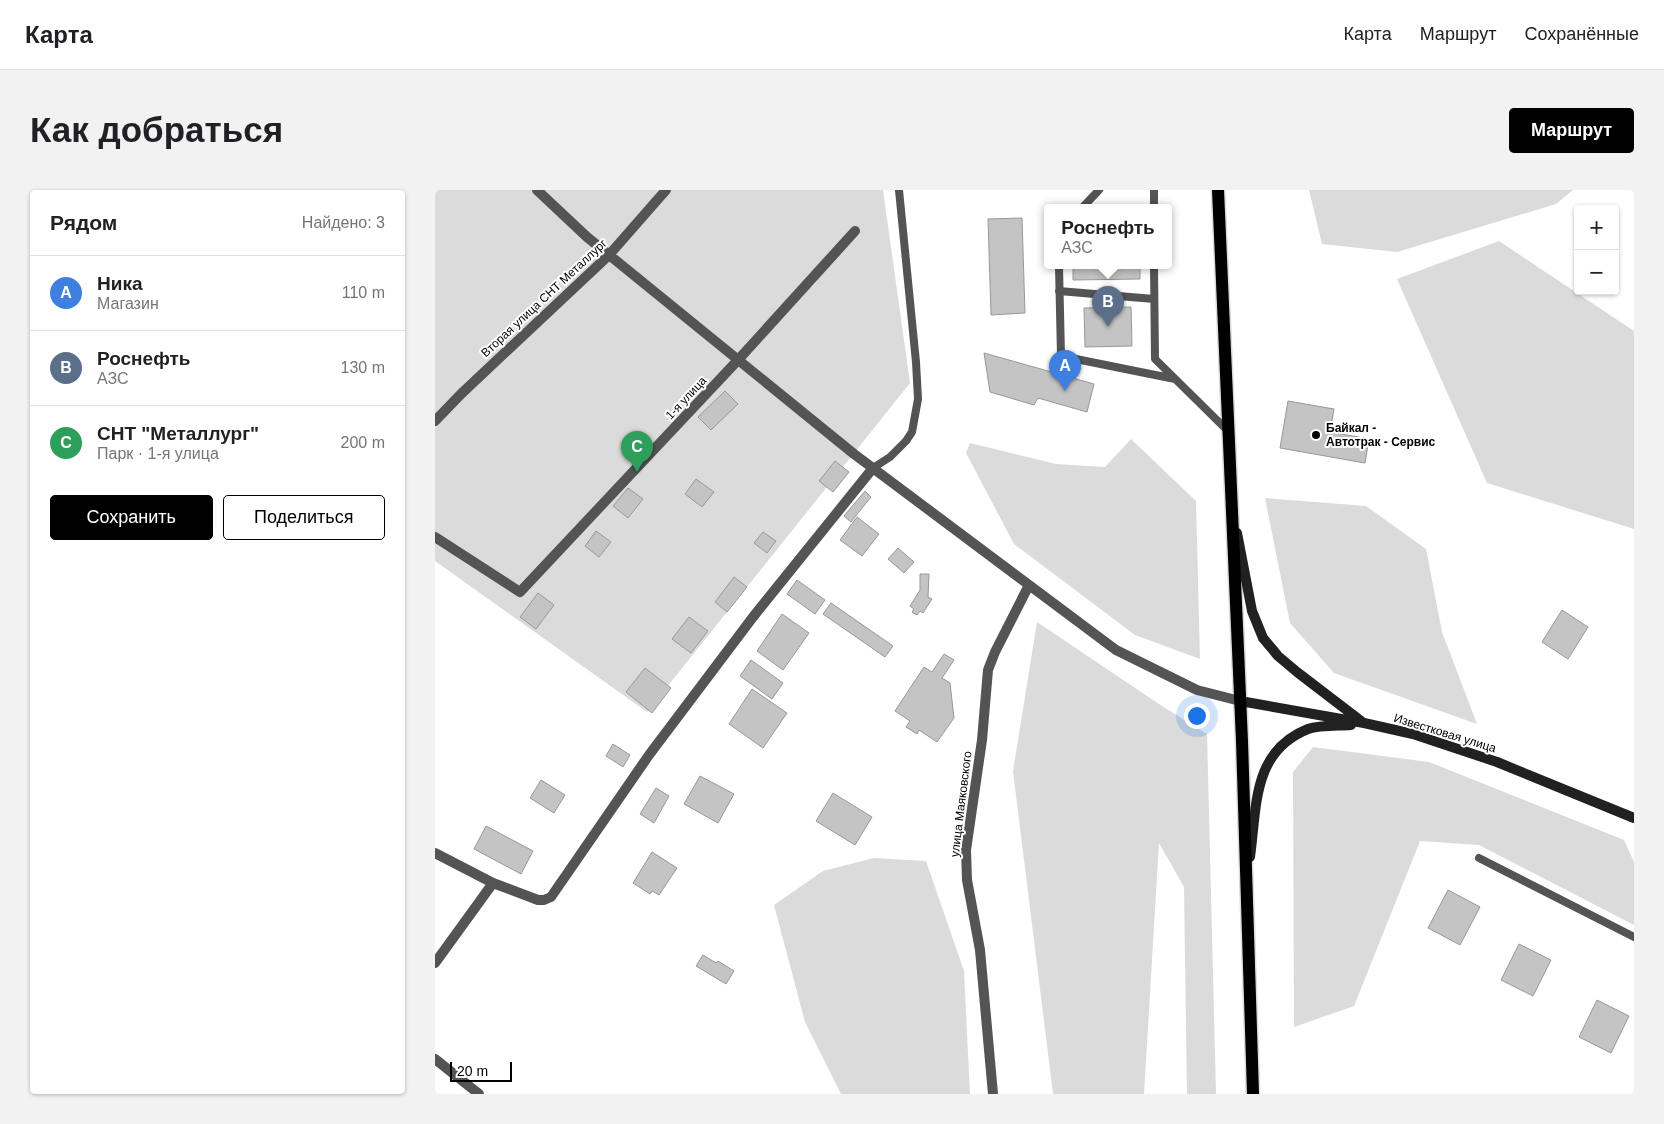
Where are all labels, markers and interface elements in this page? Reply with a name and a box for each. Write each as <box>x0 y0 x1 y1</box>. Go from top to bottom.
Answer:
text: Карта <box>25 21 93 48</box>
text: Карта <box>1344 24 1392 44</box>
text: Маршрут <box>1420 24 1496 44</box>
text: Сохранённые <box>1524 24 1639 44</box>
button: Маршрут <box>1509 108 1634 153</box>
text: Как добраться <box>30 110 283 149</box>
popup <box>1044 204 1172 269</box>
map controls <box>1574 205 1619 295</box>
button: + <box>1574 205 1619 250</box>
text: Рядом <box>50 211 117 234</box>
text: Найдено: 3 <box>302 214 385 231</box>
text: Роснефть <box>1061 217 1155 238</box>
street label: Вторая улица СНТ Металлург <box>478 236 610 360</box>
text: АЗС <box>1061 239 1093 256</box>
button: − <box>1574 250 1619 295</box>
text: Ника <box>97 273 142 294</box>
text: A <box>60 284 72 301</box>
text: 110 m <box>342 284 385 301</box>
pin: B <box>1092 286 1124 327</box>
text: Магазин <box>97 295 159 312</box>
text: Роснефть <box>97 348 191 369</box>
pin: A <box>1049 350 1081 391</box>
text: B <box>60 359 72 376</box>
text: 130 m <box>341 359 385 376</box>
text: АЗС <box>97 370 129 387</box>
street label: 1-я улица <box>663 373 710 422</box>
place label: Байкал - Автотрак - Сервис <box>1326 421 1436 449</box>
text: СНТ "Металлург" <box>97 423 259 444</box>
marker: Байкал - Автотрак - Сервис <box>1310 429 1322 441</box>
pin: C <box>621 431 653 472</box>
text: C <box>60 434 72 451</box>
text: 200 m <box>341 434 385 451</box>
text: Парк · 1-я улица <box>97 445 219 462</box>
button: Сохранить <box>50 495 213 540</box>
button: Поделиться <box>223 495 385 540</box>
your location <box>1184 703 1210 729</box>
street label: Известковая улица <box>1392 711 1498 755</box>
street label: улица Маяковского <box>948 750 974 858</box>
scale bar <box>450 1059 513 1082</box>
text: 20 m <box>457 1063 488 1079</box>

